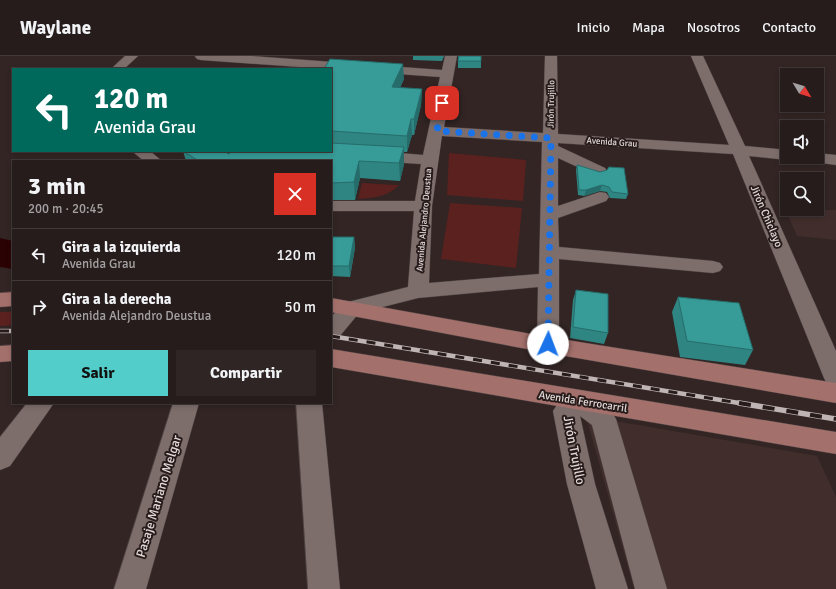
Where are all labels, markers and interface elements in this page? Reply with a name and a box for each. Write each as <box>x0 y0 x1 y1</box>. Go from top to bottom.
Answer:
text: Waylane <box>20 16 91 40</box>
text: Inicio <box>577 19 610 36</box>
text: Mapa <box>632 19 665 36</box>
text: Nosotros <box>687 19 740 36</box>
text: Contacto <box>762 19 816 36</box>
north arrow <box>780 68 824 112</box>
map controls <box>780 68 824 216</box>
street label: Jirón Trujillo <box>546 80 557 128</box>
text: 120 m <box>94 82 168 116</box>
icon: left <box>28 84 80 136</box>
pin <box>425 86 459 120</box>
icon: arrive <box>431 92 453 114</box>
text: Avenida Grau <box>94 116 196 138</box>
button: sound <box>780 120 824 164</box>
street label: Avenida Grau <box>586 135 638 150</box>
street label: Avenida Alejandro Deustua <box>415 168 435 272</box>
text: 3 min <box>28 171 86 201</box>
button: search <box>780 172 824 216</box>
button: close <box>274 173 316 215</box>
street label: Jirón Chiclayo <box>748 183 786 249</box>
text: 200 m · 20:45 <box>28 201 104 217</box>
text: Gira a la izquierda <box>62 238 181 256</box>
icon: left <box>28 244 50 266</box>
text: 120 m <box>276 246 316 264</box>
text: Avenida Grau <box>62 256 136 272</box>
text: Gira a la derecha <box>62 290 172 308</box>
icon: right <box>28 296 50 318</box>
text: 50 m <box>285 298 316 316</box>
text: Avenida Alejandro Deustua <box>62 308 211 324</box>
position arrow <box>527 323 569 365</box>
button: Salir <box>28 350 168 396</box>
button: Compartir <box>176 350 316 396</box>
street label: Avenida Ferrocarril <box>538 388 628 415</box>
street label: Jirón Trujillo <box>560 415 589 486</box>
street label: Pasaje Mariano Melgar <box>133 433 185 559</box>

